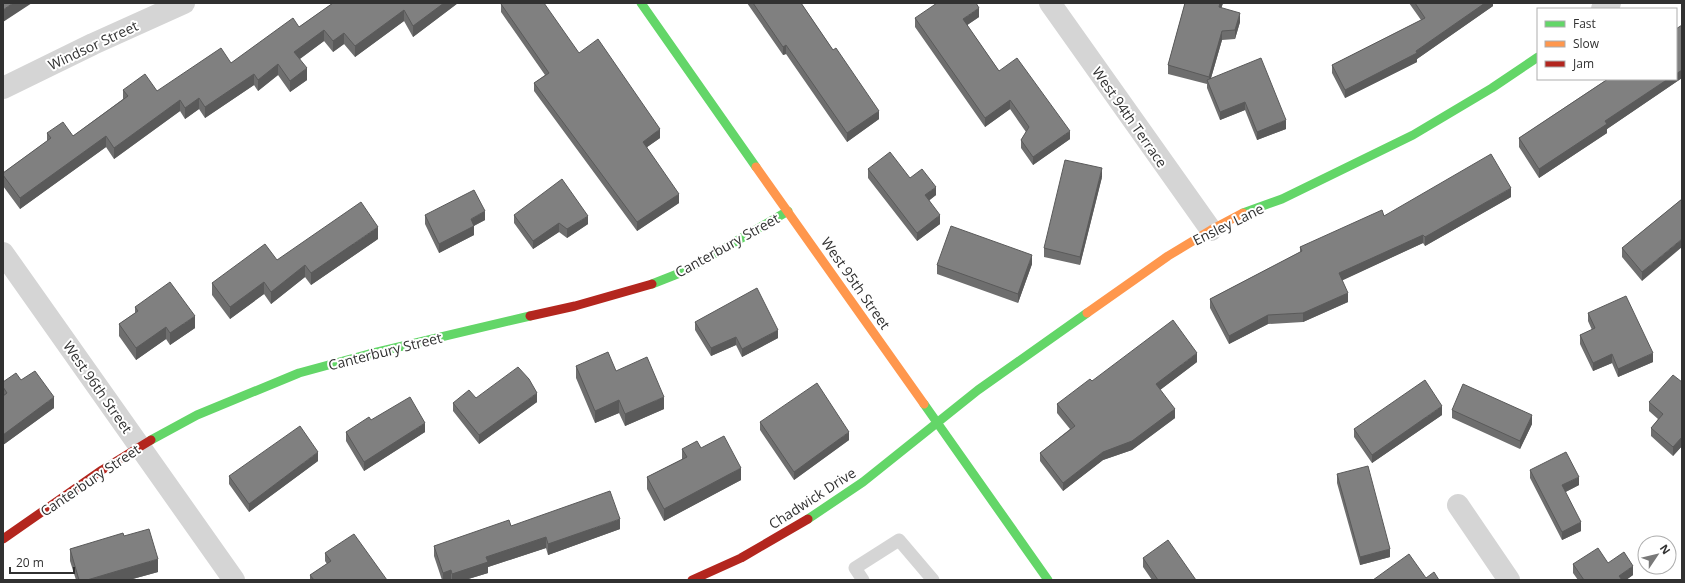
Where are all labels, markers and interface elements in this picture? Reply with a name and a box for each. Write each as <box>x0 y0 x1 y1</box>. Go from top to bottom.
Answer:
legend <box>1537 8 1677 80</box>
text: Fast <box>1573 15 1596 32</box>
street label: Windsor Street <box>45 16 141 74</box>
text: Slow <box>1573 35 1600 52</box>
text: Jam <box>1572 55 1594 72</box>
street label: West 94th Terrace <box>1088 63 1172 171</box>
street label: Ensley Lane <box>1189 199 1267 249</box>
street label: Canterbury Street <box>671 208 783 282</box>
street label: West 95th Street <box>817 233 895 333</box>
street label: Canterbury Street <box>326 328 444 374</box>
street label: West 96th Street <box>59 337 137 437</box>
street label: Canterbury Street <box>36 440 144 520</box>
street label: Chadwick Drive <box>765 463 859 533</box>
north arrow <box>1637 535 1677 575</box>
text: N <box>1657 541 1674 557</box>
scale bar <box>10 549 74 575</box>
text: 20 m <box>16 554 44 571</box>

